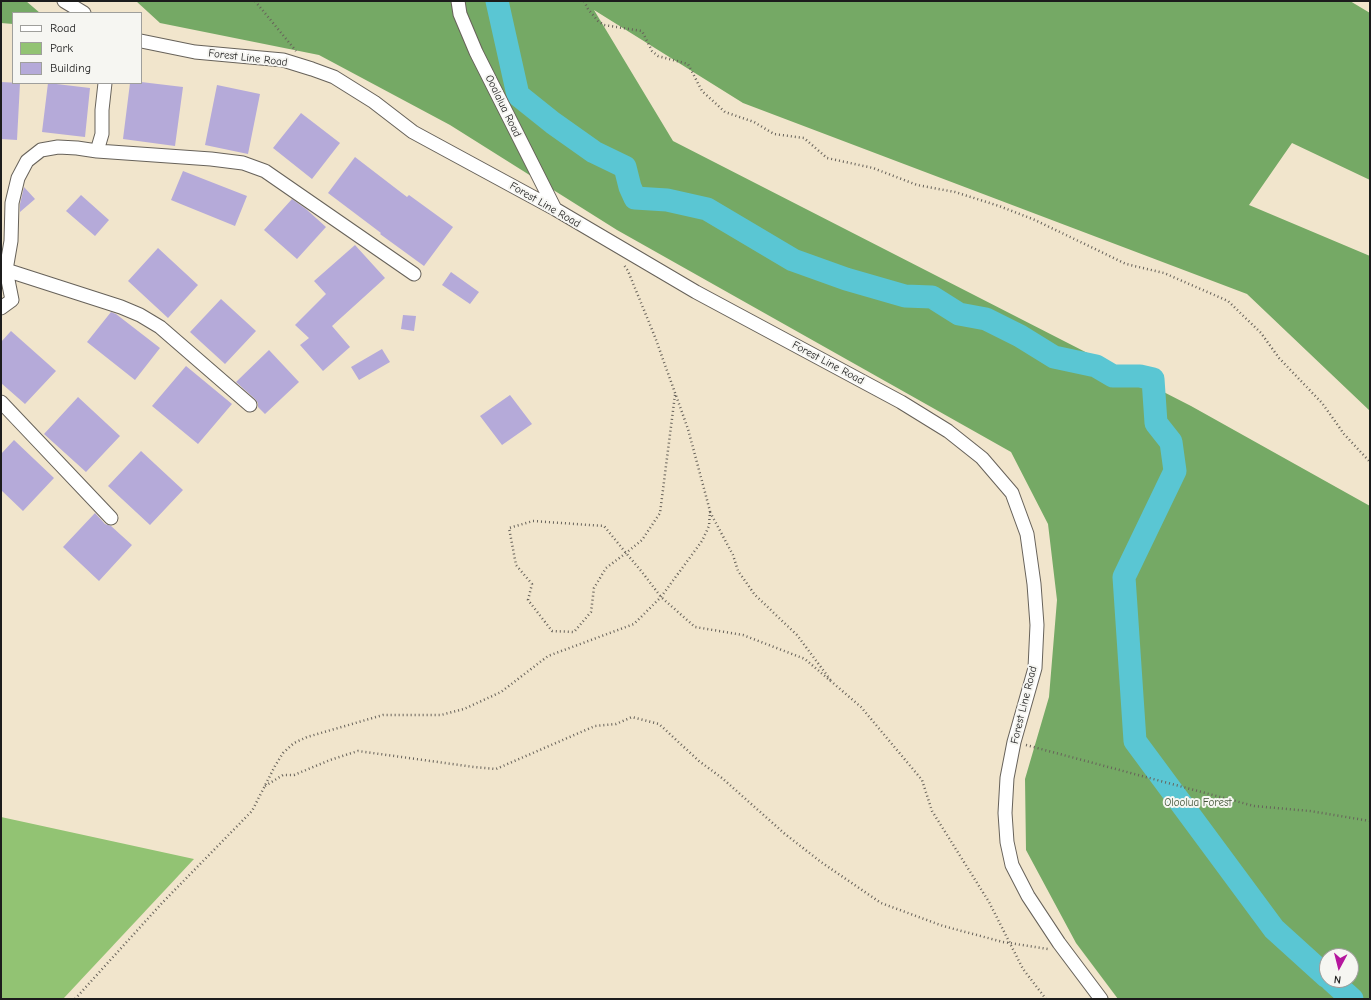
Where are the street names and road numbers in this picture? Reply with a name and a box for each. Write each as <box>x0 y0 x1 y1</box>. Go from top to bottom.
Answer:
street label: Forest Line Road <box>208 47 288 69</box>
street label: Ooalalua Road <box>482 73 524 139</box>
street label: Forest Line Road <box>507 179 583 231</box>
street label: Forest Line Road <box>790 338 866 388</box>
street label: Forest Line Road <box>1008 665 1040 745</box>

